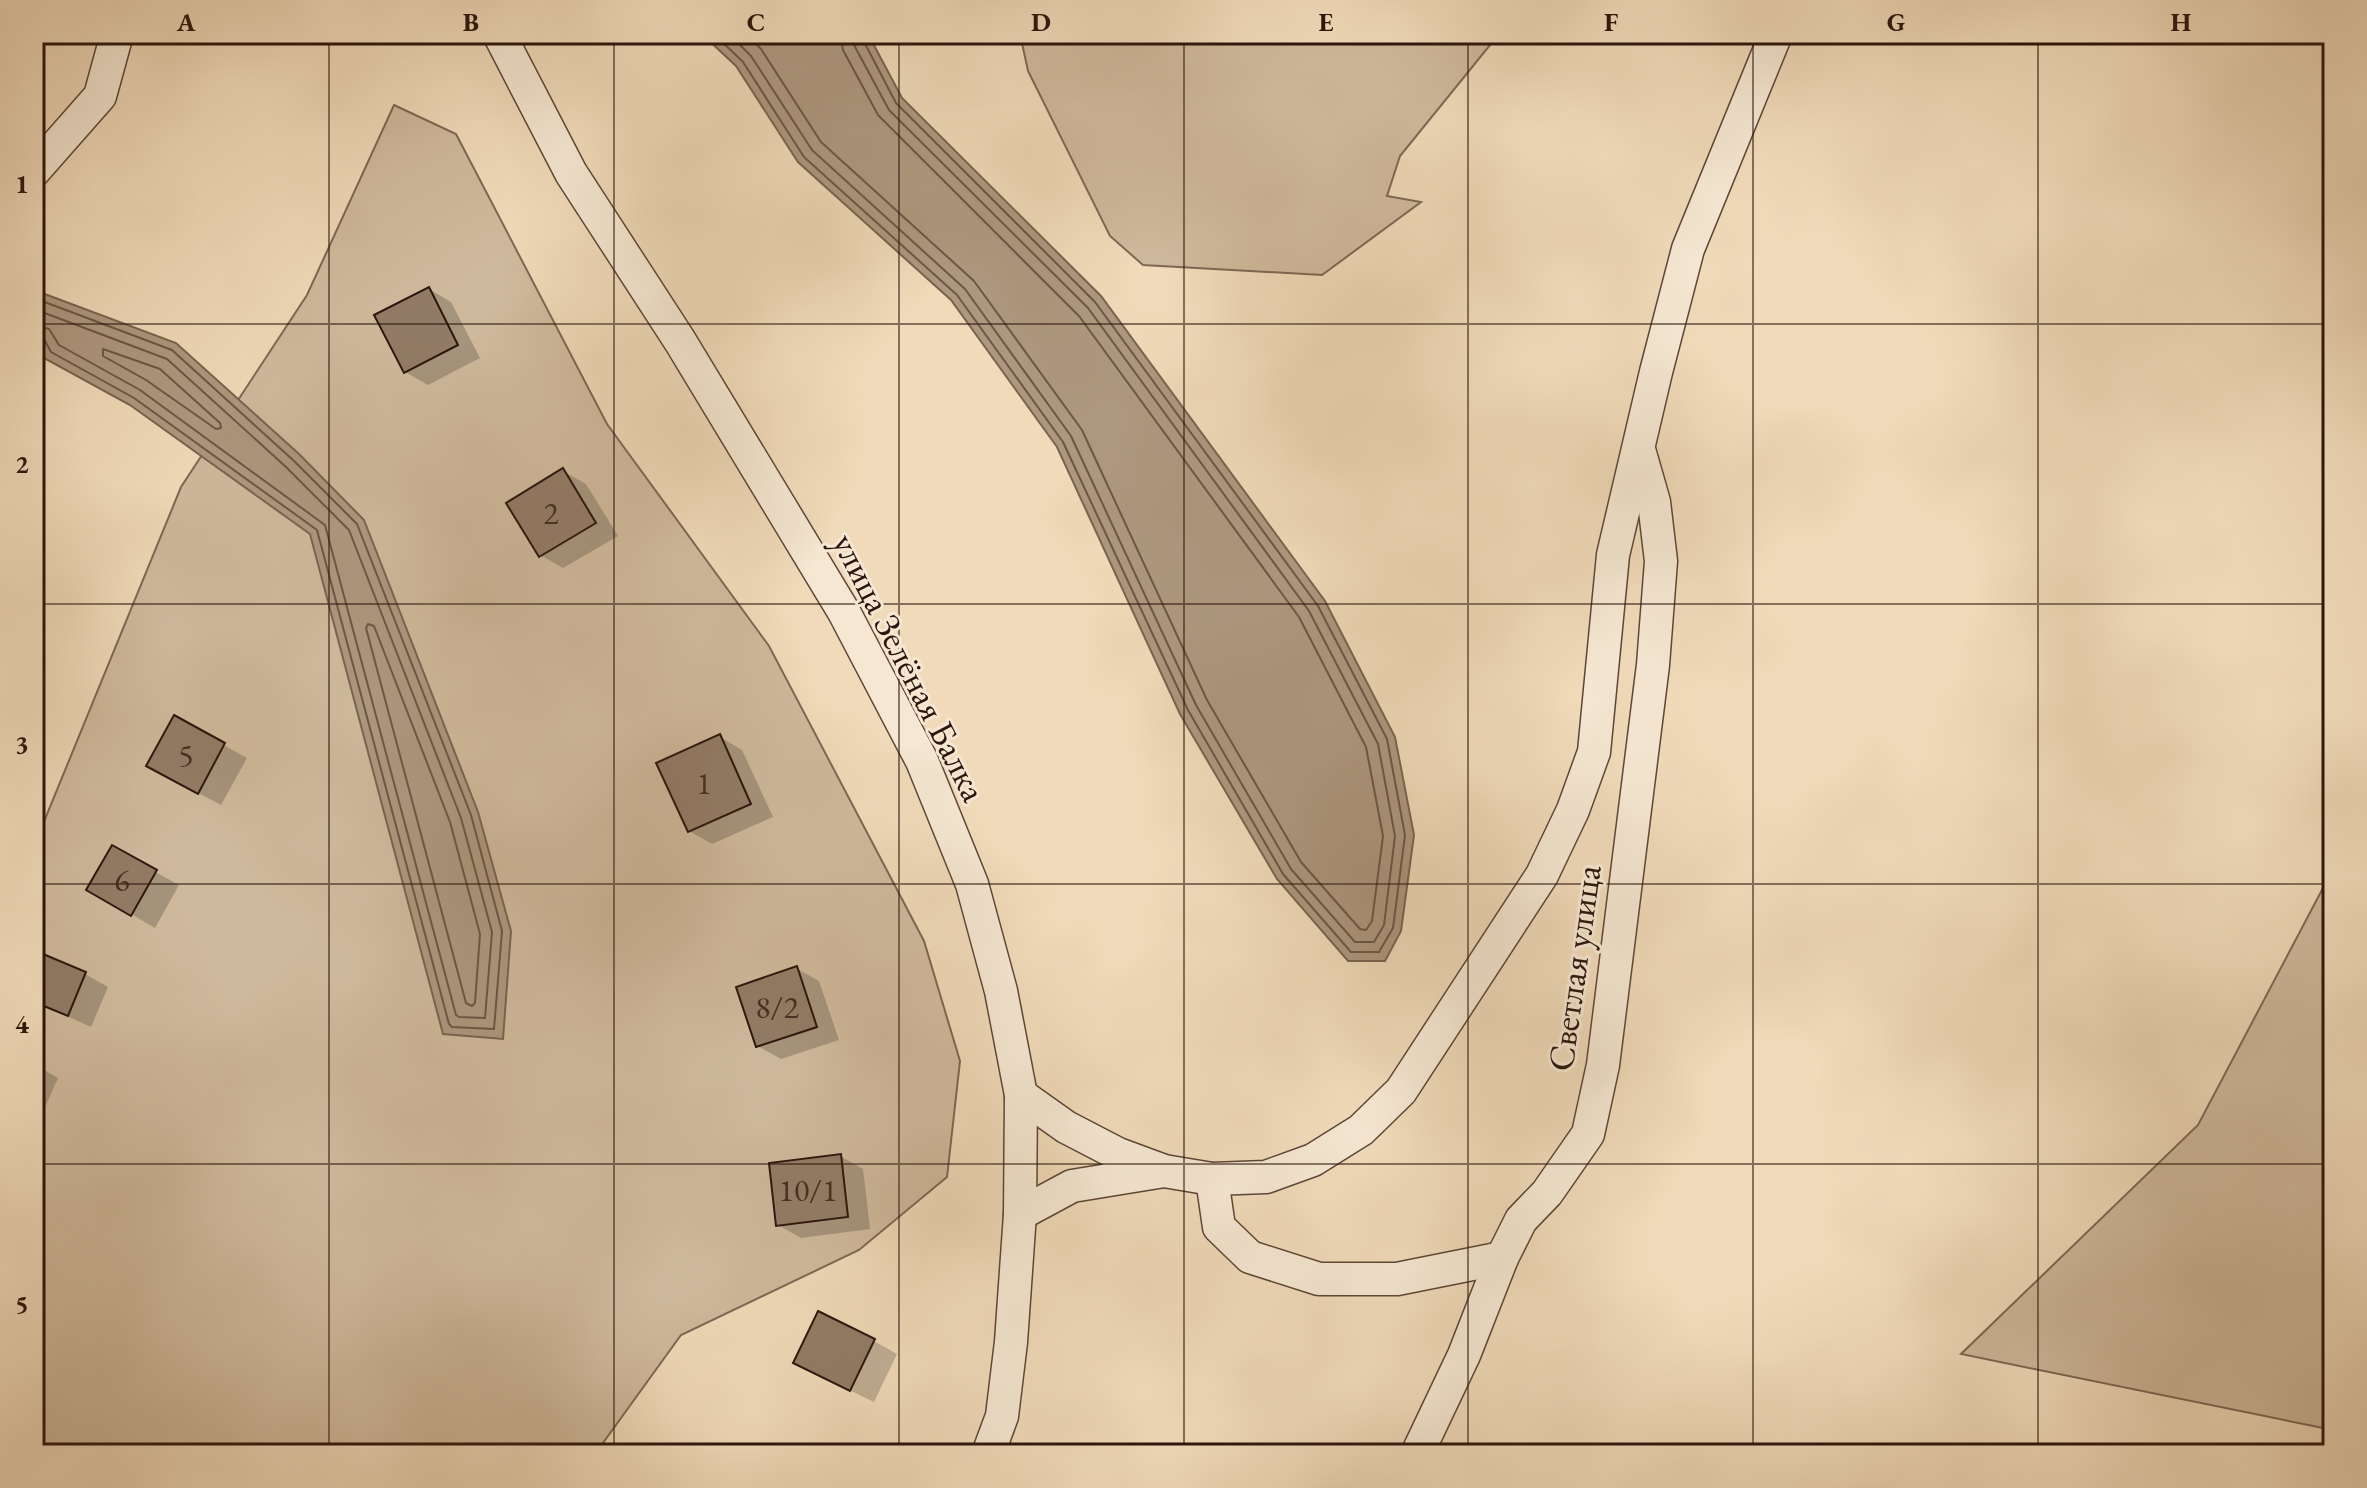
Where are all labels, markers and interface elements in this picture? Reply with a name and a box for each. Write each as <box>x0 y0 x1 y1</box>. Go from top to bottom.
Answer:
text: A <box>176 5 196 39</box>
text: B <box>463 5 479 39</box>
text: C <box>747 5 765 39</box>
text: D <box>1031 5 1051 39</box>
text: E <box>1319 5 1334 39</box>
text: F <box>1604 5 1618 39</box>
text: G <box>1887 5 1906 39</box>
text: H <box>2171 5 2192 39</box>
text: 1 <box>15 167 29 201</box>
text: 2 <box>15 447 29 481</box>
house number: 2 <box>543 492 559 534</box>
street label: улица Зелёная Балка <box>822 525 998 810</box>
text: 3 <box>15 727 29 761</box>
house number: 5 <box>178 734 194 776</box>
house number: 1 <box>696 762 712 804</box>
house number: 6 <box>114 859 130 901</box>
street label: Светлая улица <box>1536 861 1612 1074</box>
house number: 8/2 <box>755 986 799 1028</box>
text: 4 <box>15 1007 29 1041</box>
house number: 10/1 <box>779 1169 837 1211</box>
text: 5 <box>15 1287 29 1321</box>

